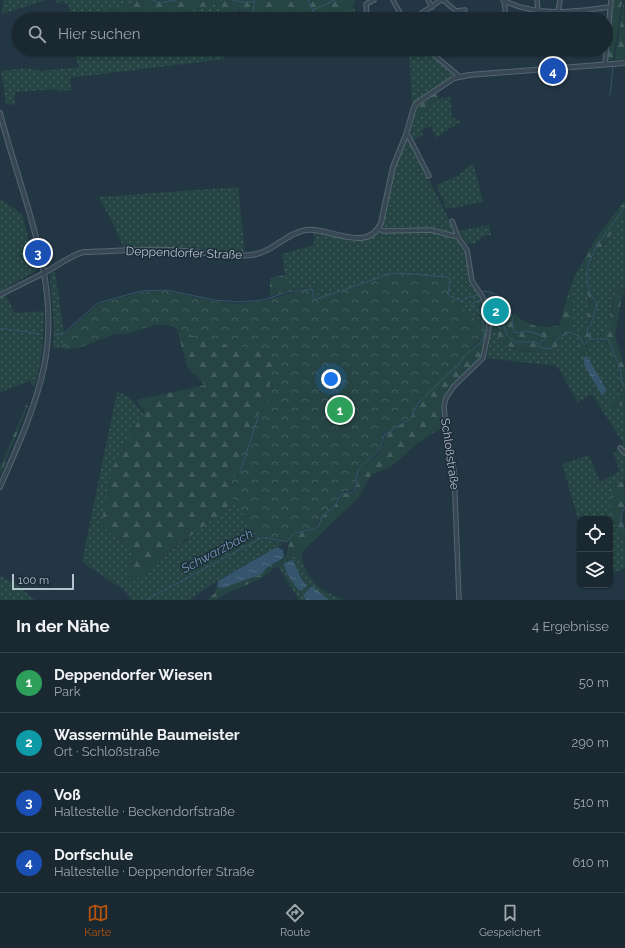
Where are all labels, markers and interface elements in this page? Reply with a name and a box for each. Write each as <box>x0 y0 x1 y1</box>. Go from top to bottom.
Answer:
search box <box>12 12 613 56</box>
icon: search <box>26 23 48 45</box>
text: Hier suchen <box>58 25 141 43</box>
pin: 4 <box>540 56 566 86</box>
pin: 3 <box>25 238 51 268</box>
street label: Deppendorfer Straße <box>125 244 243 262</box>
pin: 2 <box>483 296 509 326</box>
your location <box>321 369 341 389</box>
pin: 1 <box>327 395 353 425</box>
street label: Schloßstraße <box>438 417 462 491</box>
map controls <box>577 516 613 588</box>
button: locate <box>577 516 613 552</box>
water label: Schwarzbach <box>178 526 255 577</box>
button: layers <box>577 552 613 588</box>
scale bar <box>12 572 74 591</box>
text: 100 m <box>18 574 49 587</box>
text: In der Nähe <box>16 616 110 636</box>
text: 4 Ergebnisse <box>532 619 609 634</box>
text: Deppendorfer Wiesen <box>54 666 212 684</box>
text: 1 <box>26 675 32 690</box>
text: 50 m <box>579 675 609 690</box>
text: Park <box>54 684 81 699</box>
text: Wassermühle Baumeister <box>54 726 239 744</box>
text: 2 <box>25 735 33 750</box>
text: 290 m <box>571 735 609 750</box>
text: Ort · Schloßstraße <box>54 744 160 759</box>
text: Voß <box>54 786 81 804</box>
text: 3 <box>25 795 33 810</box>
text: 510 m <box>573 795 609 810</box>
text: Haltestelle · Beckendorfstraße <box>54 804 235 819</box>
text: Dorfschule <box>54 846 133 864</box>
text: 4 <box>25 855 33 870</box>
text: 610 m <box>572 855 609 870</box>
text: Haltestelle · Deppendorfer Straße <box>54 864 254 879</box>
tab: Karte <box>84 902 111 939</box>
tab: Route <box>280 902 310 939</box>
tab: Gespeichert <box>479 902 541 939</box>

